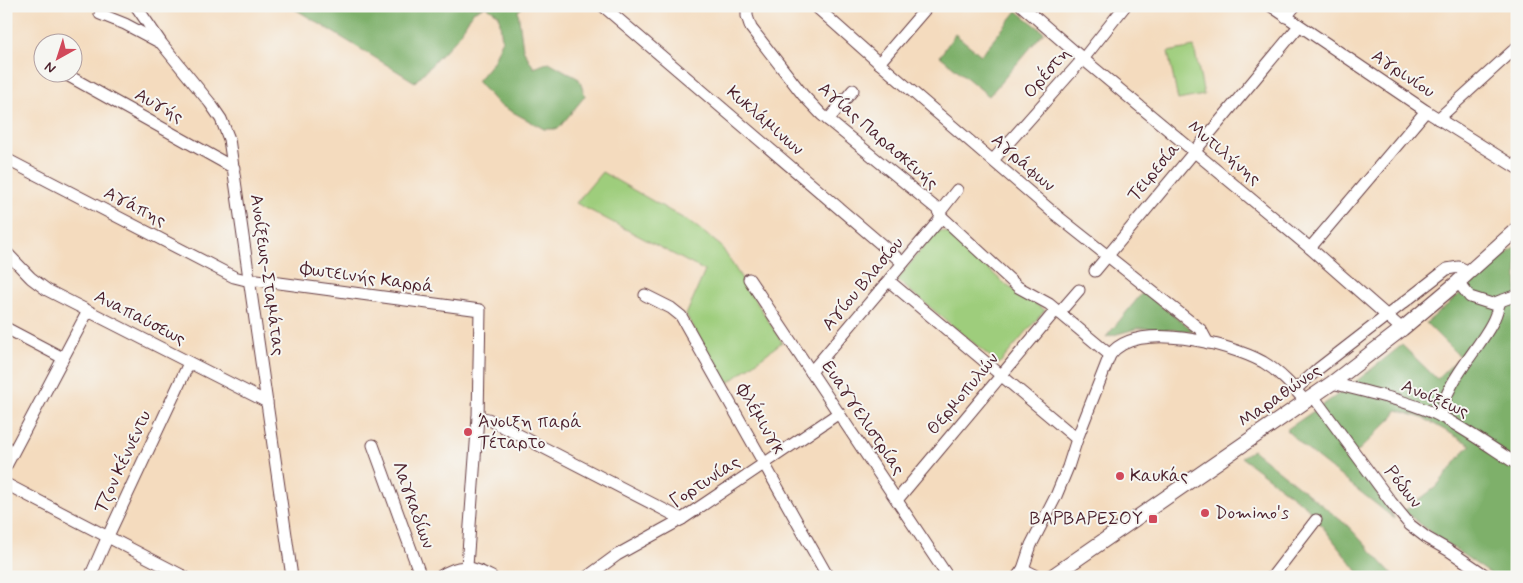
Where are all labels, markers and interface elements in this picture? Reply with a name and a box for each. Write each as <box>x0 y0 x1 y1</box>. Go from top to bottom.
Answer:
north arrow <box>32 32 82 82</box>
street label: Ορέστη <box>1017 42 1076 104</box>
street label: Αγρινίου <box>1367 44 1439 104</box>
text: N <box>41 57 60 77</box>
street label: Αγίας Παρασκευής <box>813 77 944 195</box>
street label: Κυκλάμινων <box>721 81 809 161</box>
street label: Αυγής <box>130 83 188 129</box>
street label: Μυτιλήνης <box>1182 115 1266 191</box>
street label: Αγράφων <box>986 129 1060 198</box>
street label: Τειρεσία <box>1122 137 1186 207</box>
street label: Αγάπης <box>100 181 170 233</box>
street label: Ανοίξεως-Σταμάτας <box>244 193 290 357</box>
street label: Αγίου Βλασίου <box>817 232 909 336</box>
street label: Φωτεινής Καρρά <box>298 257 435 299</box>
street label: Αναπαύσεως <box>90 285 190 351</box>
street label: Θερμοπυλών <box>922 348 1004 440</box>
street label: Ευαγγελιστρίας <box>816 356 910 480</box>
street label: Μαραθώνος <box>1234 359 1326 433</box>
street label: Ανοίξεως <box>1398 374 1472 424</box>
street label: Φλέμινγκ <box>730 378 791 459</box>
street label: Τζον Κέννεντυ <box>88 406 157 517</box>
place label: Άνοιξη παρά Τέταρτο <box>478 410 581 455</box>
marker: Άνοιξη παρά Τέταρτο <box>462 426 474 438</box>
street label: Γορτυνίας <box>665 450 745 514</box>
street label: Λαγκαδίων <box>386 458 440 552</box>
street label: Ρόδων <box>1379 461 1427 513</box>
place label: Καυκάς <box>1130 464 1188 488</box>
marker: Καυκάς <box>1114 470 1126 482</box>
place label: Domino's <box>1215 501 1289 525</box>
place label: ΒΑΡΒΑΡΕΣΟΥ <box>1030 507 1143 531</box>
marker: Domino's <box>1199 507 1211 519</box>
marker: ΒΑΡΒΑΡΕΣΟΥ <box>1147 513 1159 525</box>

